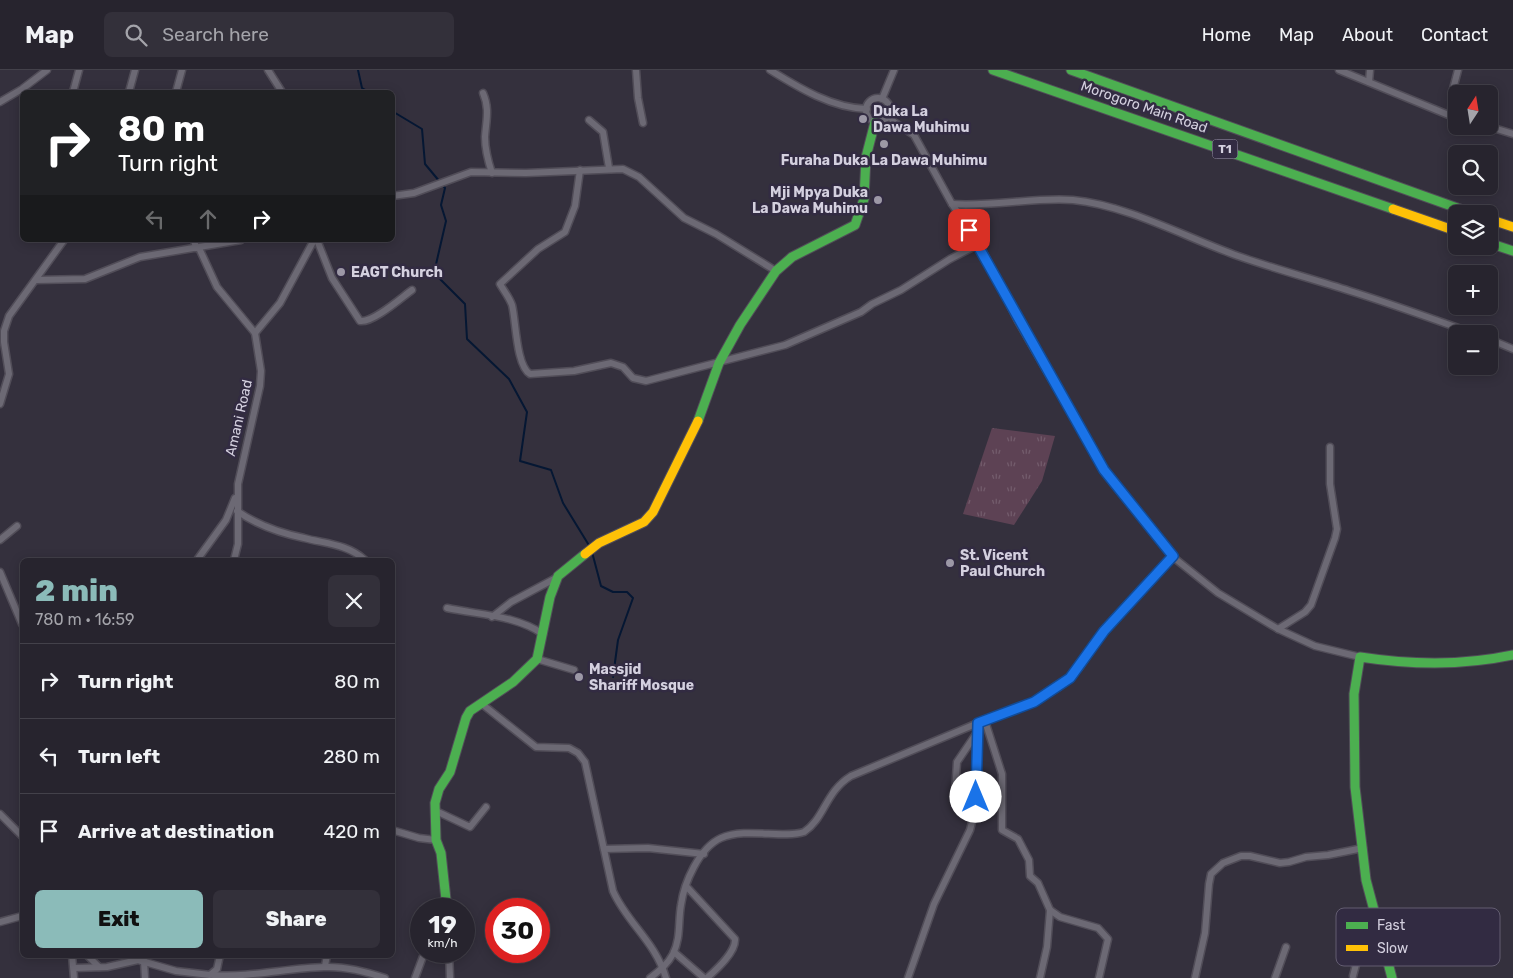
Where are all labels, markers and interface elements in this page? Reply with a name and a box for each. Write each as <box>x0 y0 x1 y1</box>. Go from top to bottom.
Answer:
search box <box>104 12 454 57</box>
text: Map <box>25 21 74 49</box>
icon: search <box>122 21 150 49</box>
text: Search here <box>162 23 269 46</box>
text: Home <box>1202 24 1251 46</box>
text: Map <box>1279 24 1314 46</box>
text: About <box>1342 24 1393 46</box>
text: Contact <box>1421 24 1488 46</box>
street label: Morogoro Main Road <box>1078 77 1210 137</box>
north arrow <box>1448 85 1498 135</box>
map controls <box>1448 85 1498 375</box>
place label: Duka La Dawa Muhimu <box>873 103 969 136</box>
text: 80 m <box>118 108 205 150</box>
icon: right <box>35 110 100 175</box>
marker: Duka La Dawa Muhimu <box>857 113 869 125</box>
marker: Furaha Duka La Dawa Muhimu <box>878 138 890 150</box>
road number: T1 <box>1212 140 1238 158</box>
button: search <box>1448 145 1498 195</box>
text: Turn right <box>118 150 218 177</box>
place label: Furaha Duka La Dawa Muhimu <box>781 152 987 169</box>
place label: Mji Mpya Duka La Dawa Muhimu <box>752 184 868 217</box>
marker: Mji Mpya Duka La Dawa Muhimu <box>872 194 884 206</box>
icon: left <box>141 205 169 233</box>
icon: ahead <box>194 205 222 233</box>
icon: right <box>247 205 275 233</box>
button: layers <box>1448 205 1498 255</box>
pin <box>948 209 990 251</box>
icon: arrive <box>955 216 983 244</box>
place label: EAGT Church <box>351 264 443 281</box>
button: + <box>1448 265 1498 315</box>
marker: EAGT Church <box>335 266 347 278</box>
button: − <box>1448 325 1498 375</box>
street label: Amani Road <box>222 378 256 458</box>
place label: St. Vicent Paul Church <box>960 547 1045 580</box>
marker: St. Vicent Paul Church <box>944 557 956 569</box>
text: 2 min <box>35 573 118 609</box>
button: close <box>328 575 380 627</box>
text: 780 m · 16:59 <box>35 610 134 629</box>
place label: Massjid Shariff Mosque <box>589 661 694 694</box>
icon: right <box>35 667 63 695</box>
text: Turn right <box>78 670 173 693</box>
text: 80 m <box>334 670 380 693</box>
marker: Massjid Shariff Mosque <box>573 671 585 683</box>
icon: left <box>35 742 63 770</box>
text: Turn left <box>78 745 160 768</box>
text: 280 m <box>323 745 380 768</box>
position arrow <box>949 770 1001 822</box>
icon: arrive <box>35 817 63 845</box>
text: Arrive at destination <box>78 820 274 843</box>
text: 420 m <box>323 820 380 843</box>
button: Exit <box>35 890 203 948</box>
button: Share <box>213 890 380 948</box>
speed limit sign: 30 <box>485 898 550 963</box>
legend <box>1336 908 1500 966</box>
text: 19 <box>428 910 457 939</box>
text: Fast <box>1377 917 1406 934</box>
text: km/h <box>428 936 457 950</box>
text: Slow <box>1377 940 1408 957</box>

